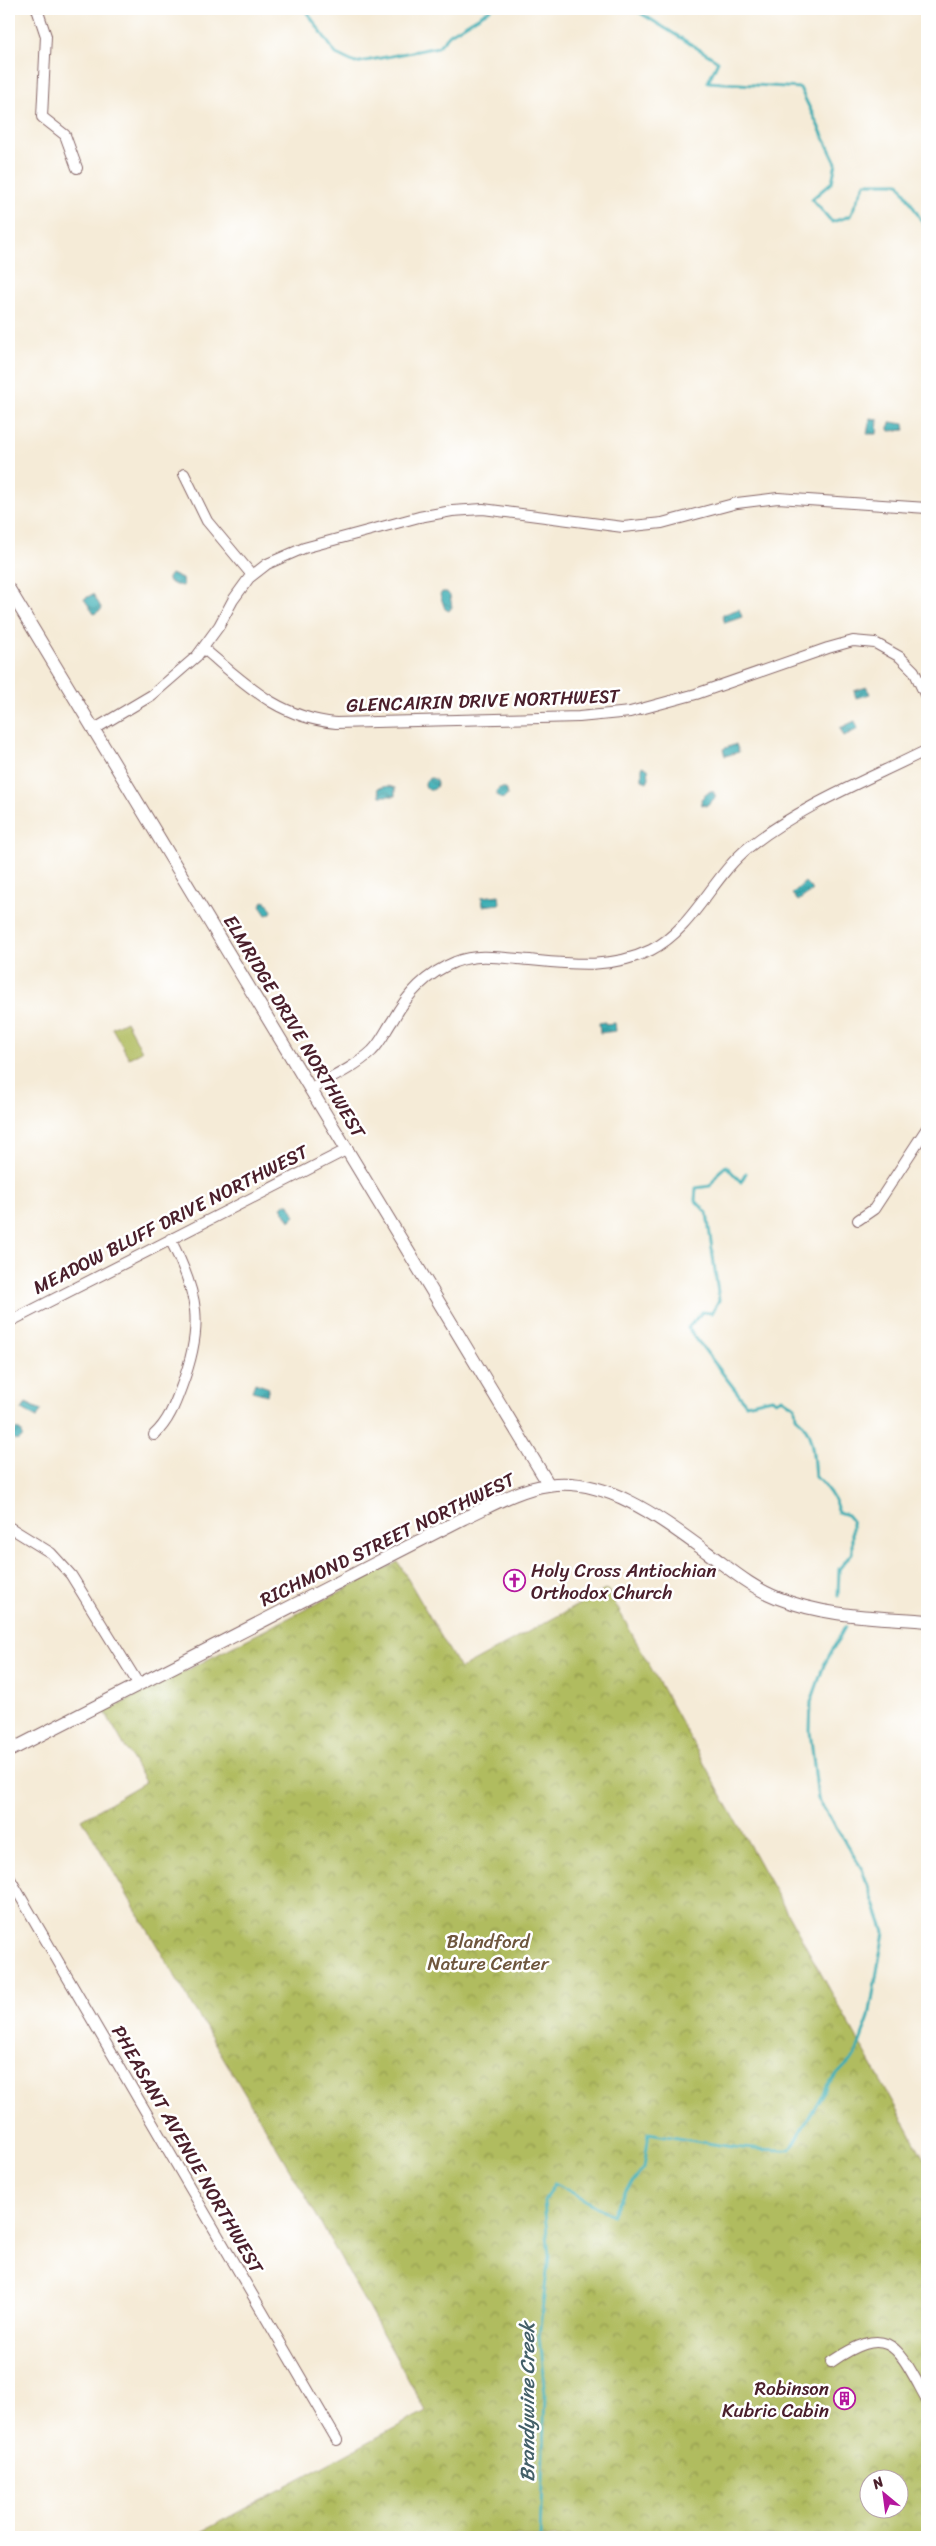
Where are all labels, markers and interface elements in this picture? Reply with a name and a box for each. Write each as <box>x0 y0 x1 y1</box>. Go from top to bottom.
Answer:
street label: GLENCAIRIN DRIVE NORTHWEST <box>346 679 622 722</box>
street label: ELMRIDGE DRIVE NORTHWEST <box>215 908 375 1146</box>
street label: MEADOW BLUFF DRIVE NORTHWEST <box>27 1135 315 1303</box>
street label: RICHMOND STREET NORTHWEST <box>254 1463 521 1616</box>
place label: Holy Cross Antiochian Orthodox Church <box>531 1554 716 1609</box>
church icon: Holy Cross Antiochian Orthodox Church <box>503 1569 527 1593</box>
park label: Blandford Nature Center <box>428 1925 550 1980</box>
street label: PHEASANT AVENUE NORTHWEST <box>103 2019 273 2281</box>
water label: Brandywine Creek <box>510 2320 545 2482</box>
place label: Robinson Kubric Cabin <box>722 2372 829 2427</box>
building icon: Robinson Kubric Cabin <box>833 2387 857 2411</box>
north arrow <box>858 2468 908 2518</box>
text: N <box>867 2470 889 2497</box>

